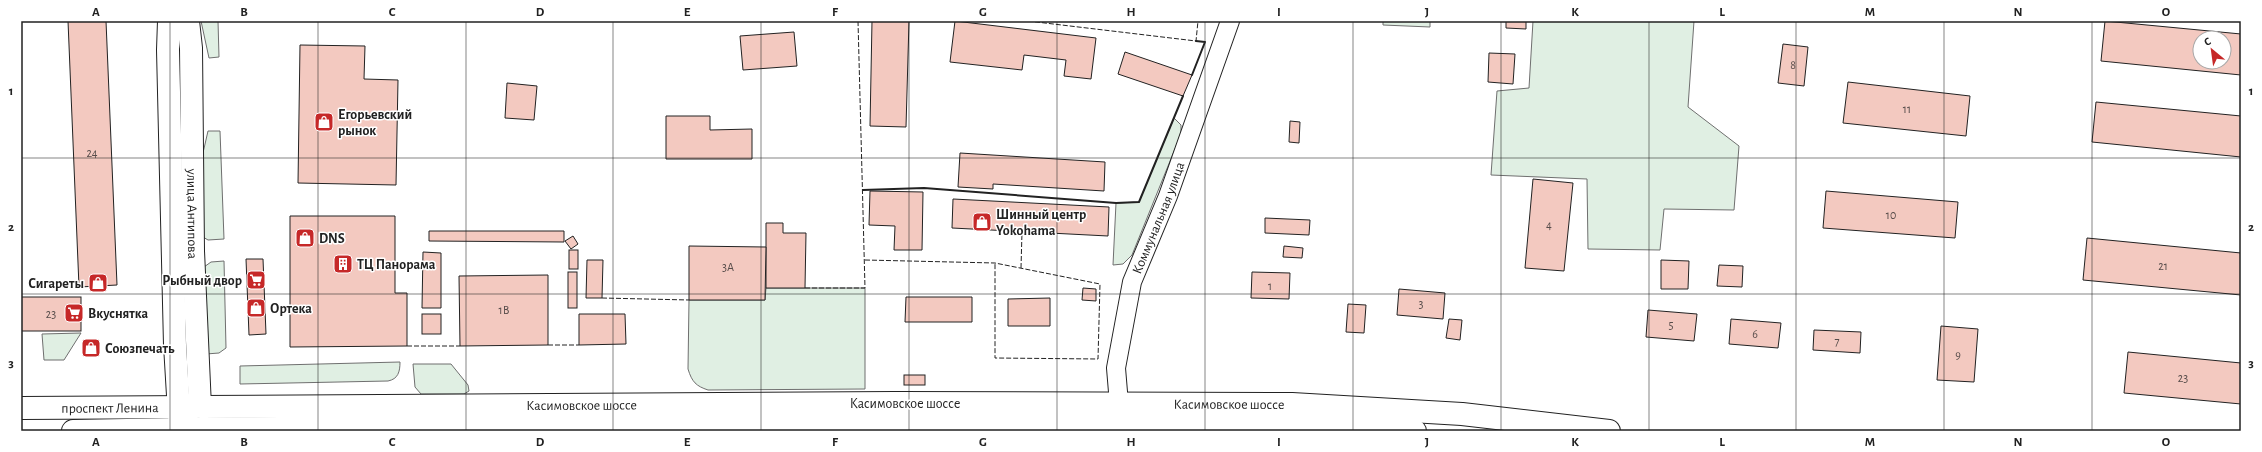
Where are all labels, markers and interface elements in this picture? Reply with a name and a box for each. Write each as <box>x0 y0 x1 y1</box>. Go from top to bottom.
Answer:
text: A <box>92 6 100 19</box>
text: B <box>240 6 248 19</box>
text: C <box>389 6 396 19</box>
text: D <box>536 6 545 19</box>
text: E <box>684 6 691 19</box>
text: F <box>832 6 839 19</box>
text: G <box>979 6 987 19</box>
text: H <box>1126 6 1136 19</box>
text: I <box>1277 6 1281 19</box>
text: J <box>1425 6 1429 19</box>
text: K <box>1571 6 1579 19</box>
text: L <box>1719 6 1725 19</box>
text: M <box>1865 6 1875 19</box>
text: N <box>2013 6 2023 19</box>
text: O <box>2162 6 2171 19</box>
north arrow <box>2192 30 2232 70</box>
text: С <box>2202 35 2213 48</box>
house number: 8 <box>1790 59 1796 71</box>
text: 1 <box>9 85 13 98</box>
text: 1 <box>2249 85 2253 98</box>
house number: 11 <box>1903 103 1911 115</box>
place label: Егорьевский рынок <box>338 108 412 138</box>
shop icon: Егорьевский рынок <box>313 111 335 133</box>
house number: 24 <box>86 147 98 159</box>
street label: Коммунальная улица <box>1130 160 1188 276</box>
street label: улица Антипова <box>184 168 199 260</box>
place label: Шинный центр Yokohama <box>996 208 1086 238</box>
house number: 10 <box>1886 209 1896 221</box>
shop icon: Шинный центр Yokohama <box>971 211 993 233</box>
house number: 4 <box>1546 219 1552 231</box>
text: 2 <box>8 221 14 234</box>
text: 2 <box>2248 221 2254 234</box>
shop icon: DNS <box>294 227 316 249</box>
place label: DNS <box>319 232 345 246</box>
building icon: ТЦ Панорама <box>332 253 354 275</box>
place label: ТЦ Панорама <box>357 258 436 272</box>
house number: 21 <box>2158 260 2168 272</box>
house number: 3А <box>722 261 734 273</box>
supermarket icon: Рыбный двор <box>245 269 267 291</box>
shop icon: Сигареты <box>87 272 109 294</box>
place label: Рыбный двор <box>162 274 242 288</box>
place label: Сигареты <box>28 277 84 291</box>
house number: 1 <box>1268 280 1272 292</box>
shop icon: Ортека <box>245 297 267 319</box>
house number: 3 <box>1419 298 1424 310</box>
supermarket icon: Вкуснятка <box>63 302 85 324</box>
place label: Ортека <box>270 302 312 316</box>
house number: 1В <box>499 304 510 316</box>
place label: Вкуснятка <box>88 307 148 321</box>
house number: 23 <box>46 308 56 320</box>
house number: 5 <box>1668 319 1674 331</box>
house number: 6 <box>1752 328 1758 340</box>
house number: 7 <box>1834 335 1840 347</box>
shop icon: Союзпечать <box>80 337 102 359</box>
place label: Союзпечать <box>105 342 175 356</box>
house number: 9 <box>1955 349 1961 361</box>
text: 3 <box>8 357 14 370</box>
text: 3 <box>2248 357 2254 370</box>
house number: 23 <box>2178 372 2188 384</box>
street label: Касимовское шоссе <box>850 397 960 411</box>
street label: Касимовское шоссе <box>526 398 637 413</box>
street label: Касимовское шоссе <box>1174 398 1284 412</box>
street label: проспект Ленина <box>61 401 159 416</box>
text: A <box>92 436 100 449</box>
text: B <box>240 436 248 449</box>
text: C <box>389 436 396 449</box>
text: D <box>536 436 545 449</box>
text: E <box>684 436 691 449</box>
text: F <box>832 436 839 449</box>
text: G <box>979 436 987 449</box>
text: H <box>1126 436 1136 449</box>
text: I <box>1277 436 1281 449</box>
text: J <box>1425 436 1429 449</box>
text: K <box>1571 436 1579 449</box>
text: L <box>1719 436 1725 449</box>
text: M <box>1865 436 1875 449</box>
text: N <box>2013 436 2023 449</box>
text: O <box>2162 436 2171 449</box>

